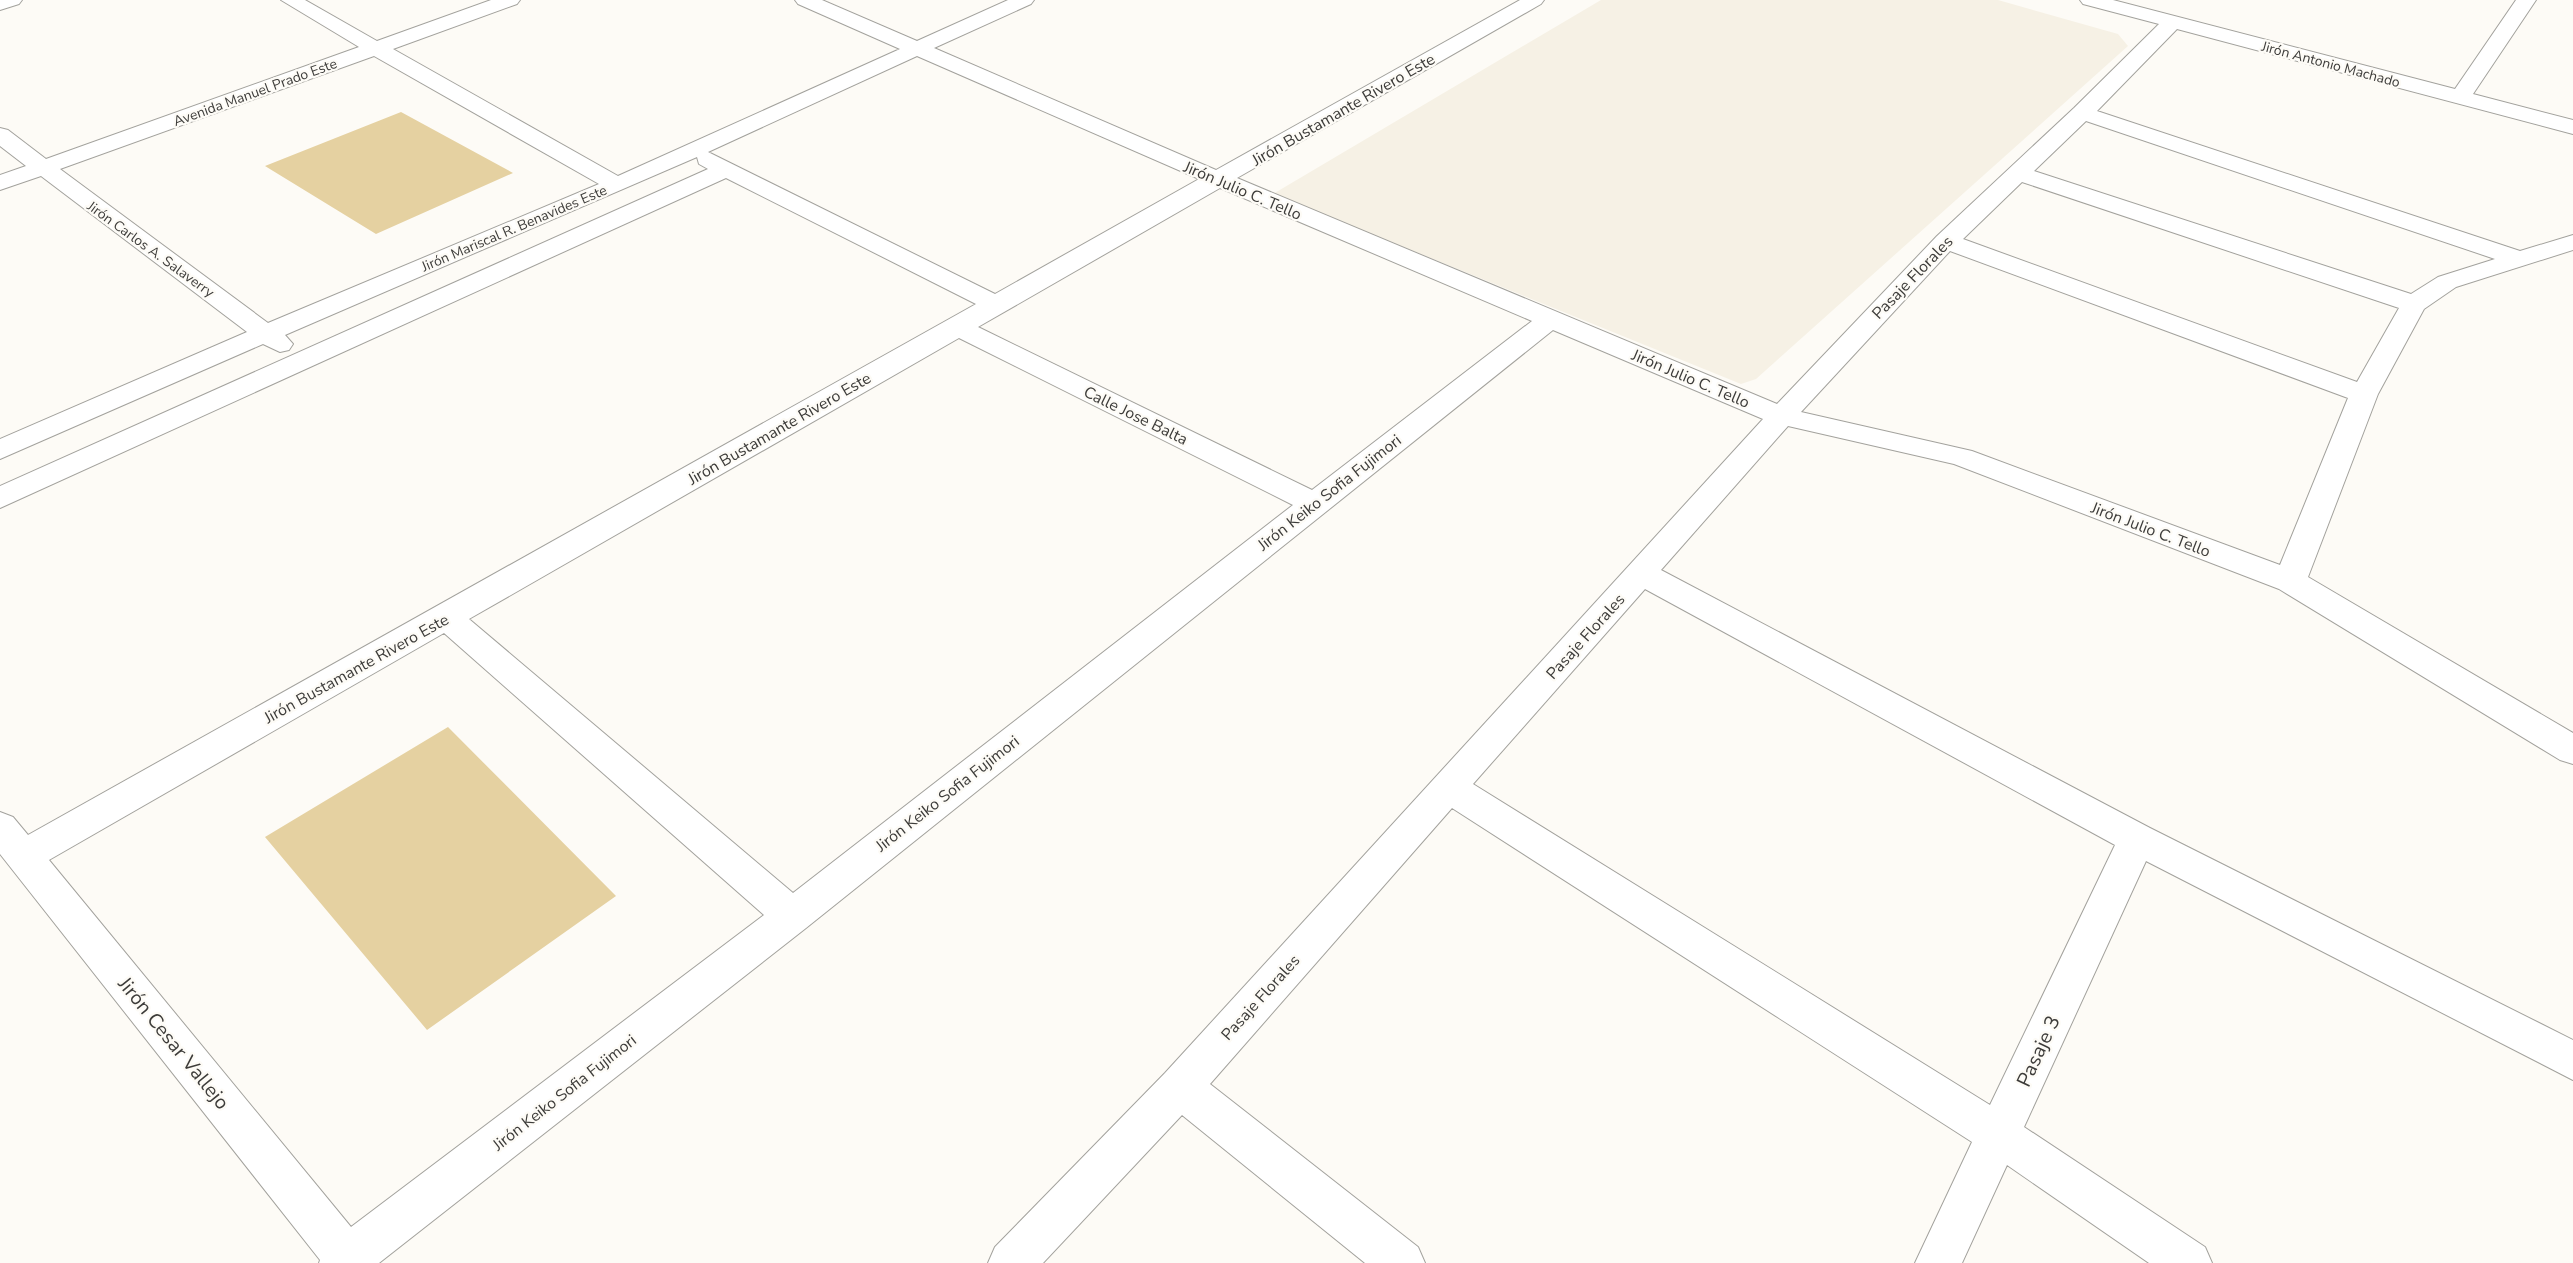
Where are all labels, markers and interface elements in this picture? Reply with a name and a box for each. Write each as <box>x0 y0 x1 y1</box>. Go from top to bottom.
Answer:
street label: Jirón Antonio Machado <box>2259 37 2402 92</box>
street label: Jirón Bustamante Rivero Este <box>1247 48 1439 172</box>
street label: Avenida Manuel Prado Este <box>171 54 340 131</box>
street label: Jirón Julio C. Tello <box>1179 156 1305 226</box>
street label: Jirón Mariscal R. Benavides Este <box>418 181 610 277</box>
street label: Jirón Carlos A. Salaverry <box>82 196 219 302</box>
street label: Pasaje Florales <box>1867 231 1958 324</box>
street label: Jirón Julio C. Tello <box>1627 344 1753 414</box>
street label: Jirón Bustamante Rivero Este <box>683 367 875 491</box>
street label: Calle Jose Balta <box>1080 381 1191 451</box>
street label: Jirón Keiko Sofia Fujimori <box>1252 430 1406 556</box>
street label: Jirón Julio C. Tello <box>2087 497 2214 563</box>
street label: Pasaje Florales <box>1541 589 1630 684</box>
street label: Jirón Bustamante Rivero Este <box>259 609 453 729</box>
street label: Jirón Keiko Sofia Fujimori <box>870 731 1024 857</box>
street label: Pasaje Florales <box>1216 950 1305 1045</box>
street label: Jirón Cesar Vallejo <box>111 971 235 1115</box>
street label: Pasaje 3 <box>2010 1011 2067 1091</box>
street label: Jirón Keiko Sofia Fujimori <box>487 1030 641 1156</box>

